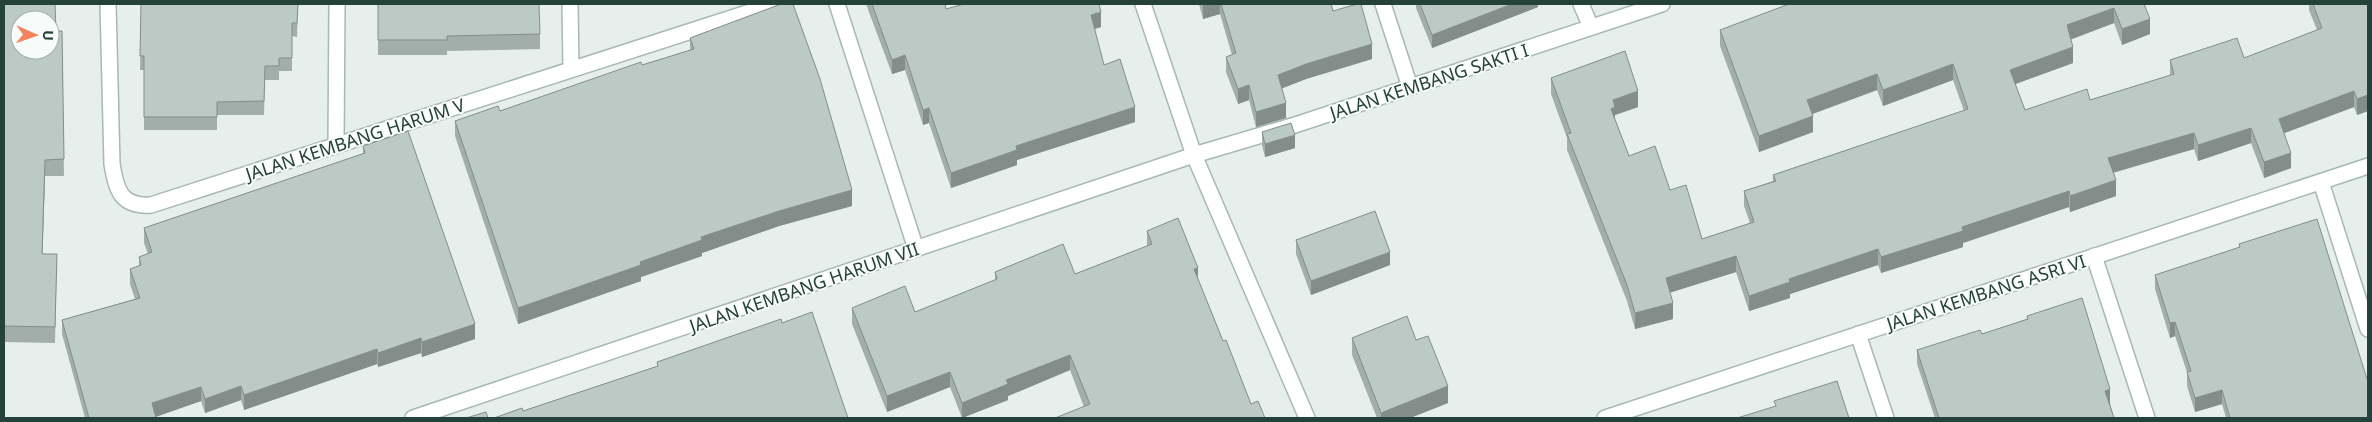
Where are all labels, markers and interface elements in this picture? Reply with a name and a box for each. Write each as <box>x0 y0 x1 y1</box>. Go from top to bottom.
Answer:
north arrow <box>10 10 60 60</box>
text: U <box>39 30 58 41</box>
street label: JALAN KEMBANG SAKTI I <box>1325 38 1531 125</box>
street label: JALAN KEMBANG HARUM V <box>241 92 468 186</box>
street label: JALAN KEMBANG HARUM VII <box>684 236 922 338</box>
street label: JALAN KEMBANG ASRI VI <box>1881 248 2089 336</box>

